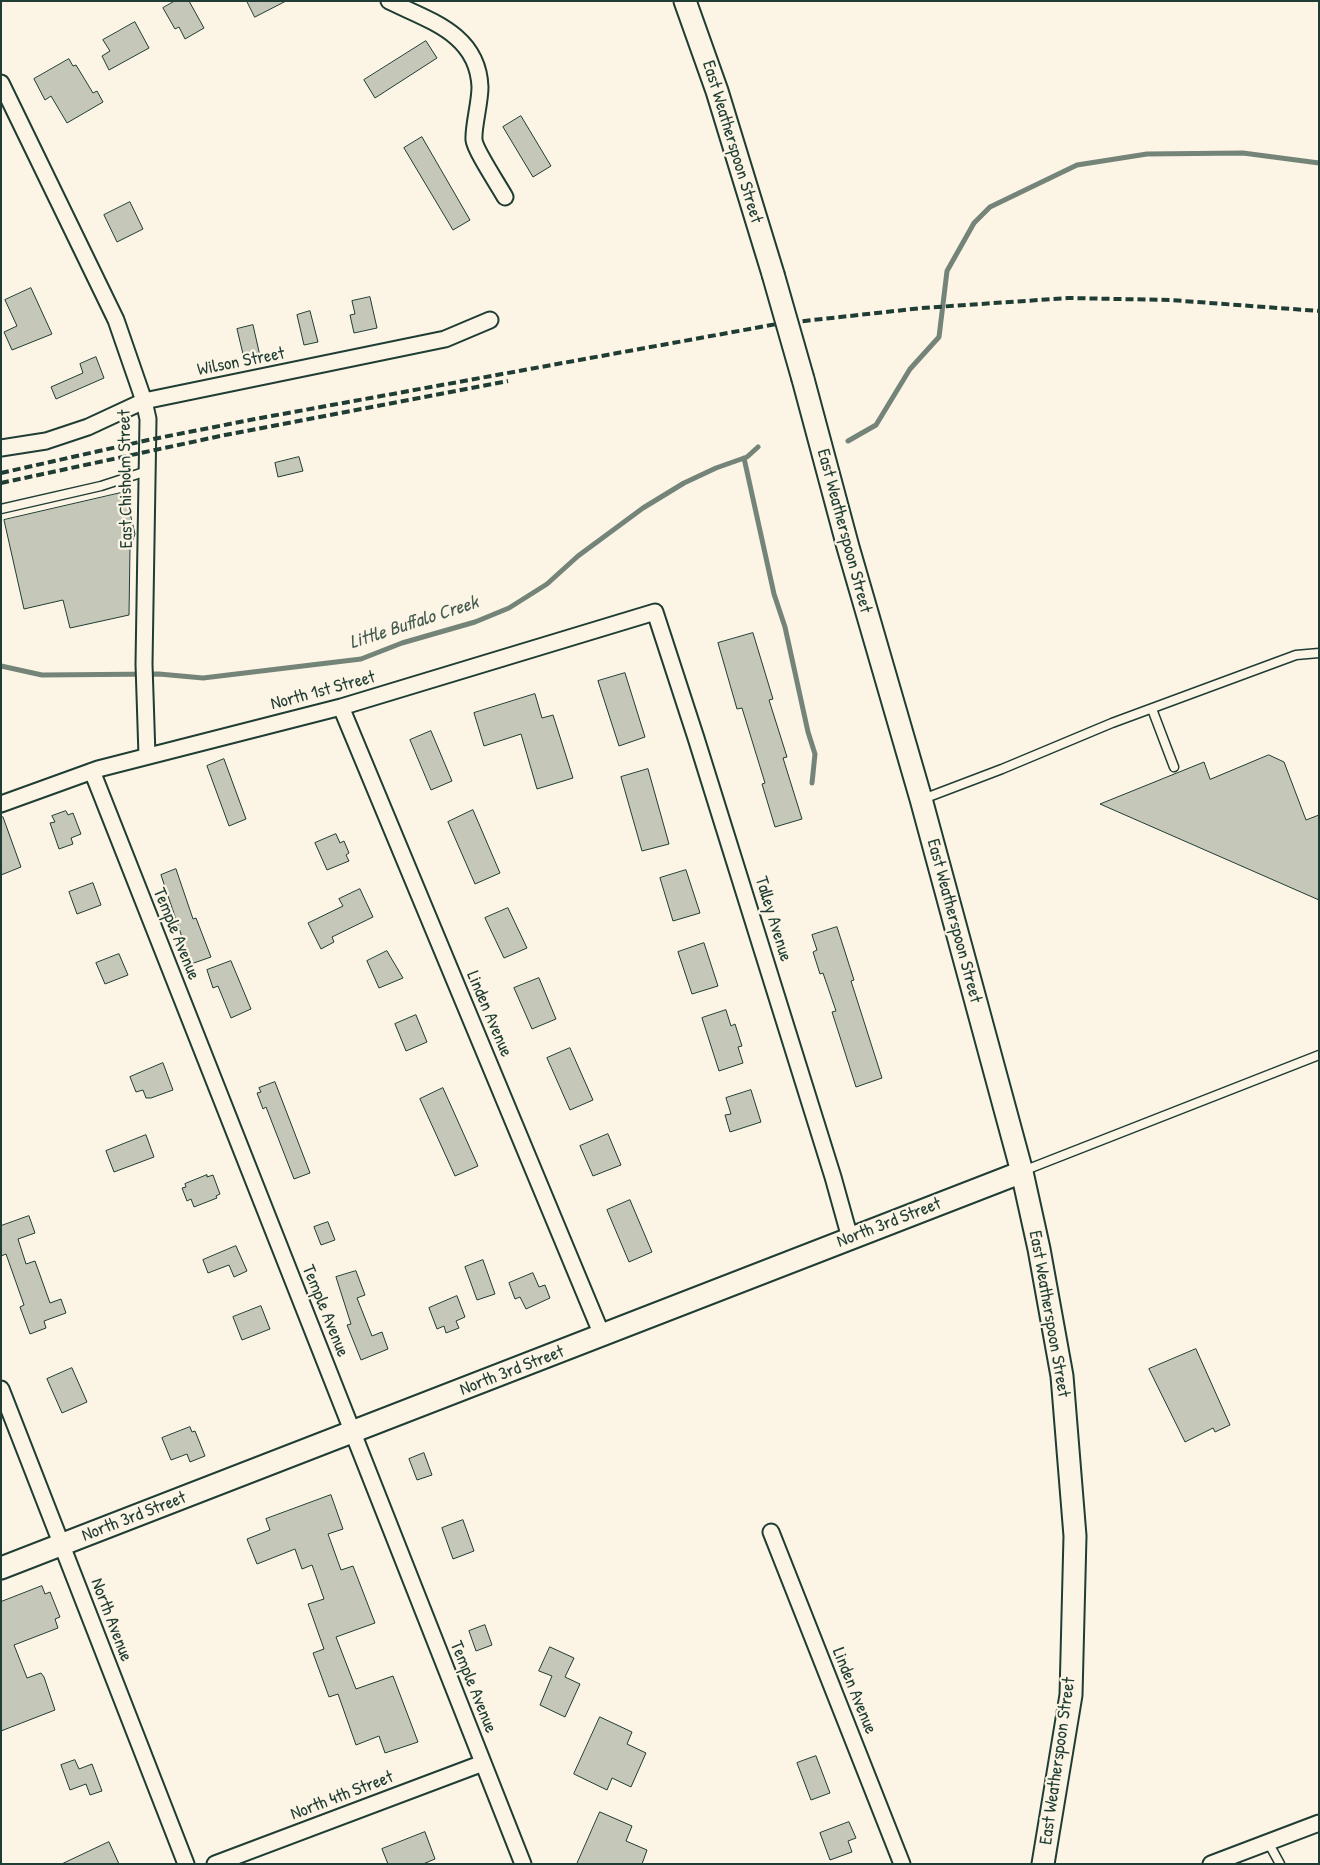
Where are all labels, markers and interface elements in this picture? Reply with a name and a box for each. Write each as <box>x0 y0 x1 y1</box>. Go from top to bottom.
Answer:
street label: East Weatherspoon Street <box>697 58 767 226</box>
street label: Wilson Street <box>196 343 286 381</box>
street label: East Chisholm Street <box>114 410 138 548</box>
street label: East Weatherspoon Street <box>812 447 876 615</box>
water label: Little Buffalo Creek <box>347 591 481 655</box>
street label: North 1st Street <box>268 667 378 715</box>
street label: East Weatherspoon Street <box>922 837 986 1005</box>
street label: Talley Avenue <box>750 874 796 964</box>
street label: Temple Avenue <box>148 885 204 983</box>
street label: Linden Avenue <box>461 968 517 1060</box>
street label: North 3rd Street <box>834 1193 944 1253</box>
street label: East Weatherspoon Street <box>1024 1229 1074 1399</box>
street label: Temple Avenue <box>297 1262 353 1360</box>
street label: North 3rd Street <box>457 1341 567 1401</box>
street label: North 3rd Street <box>79 1487 189 1547</box>
street label: North Avenue <box>85 1575 137 1665</box>
street label: Temple Avenue <box>445 1638 501 1736</box>
street label: Linden Avenue <box>827 1645 881 1737</box>
street label: East Weatherspoon Street <box>1036 1676 1080 1846</box>
street label: North 4th Street <box>288 1767 396 1825</box>

